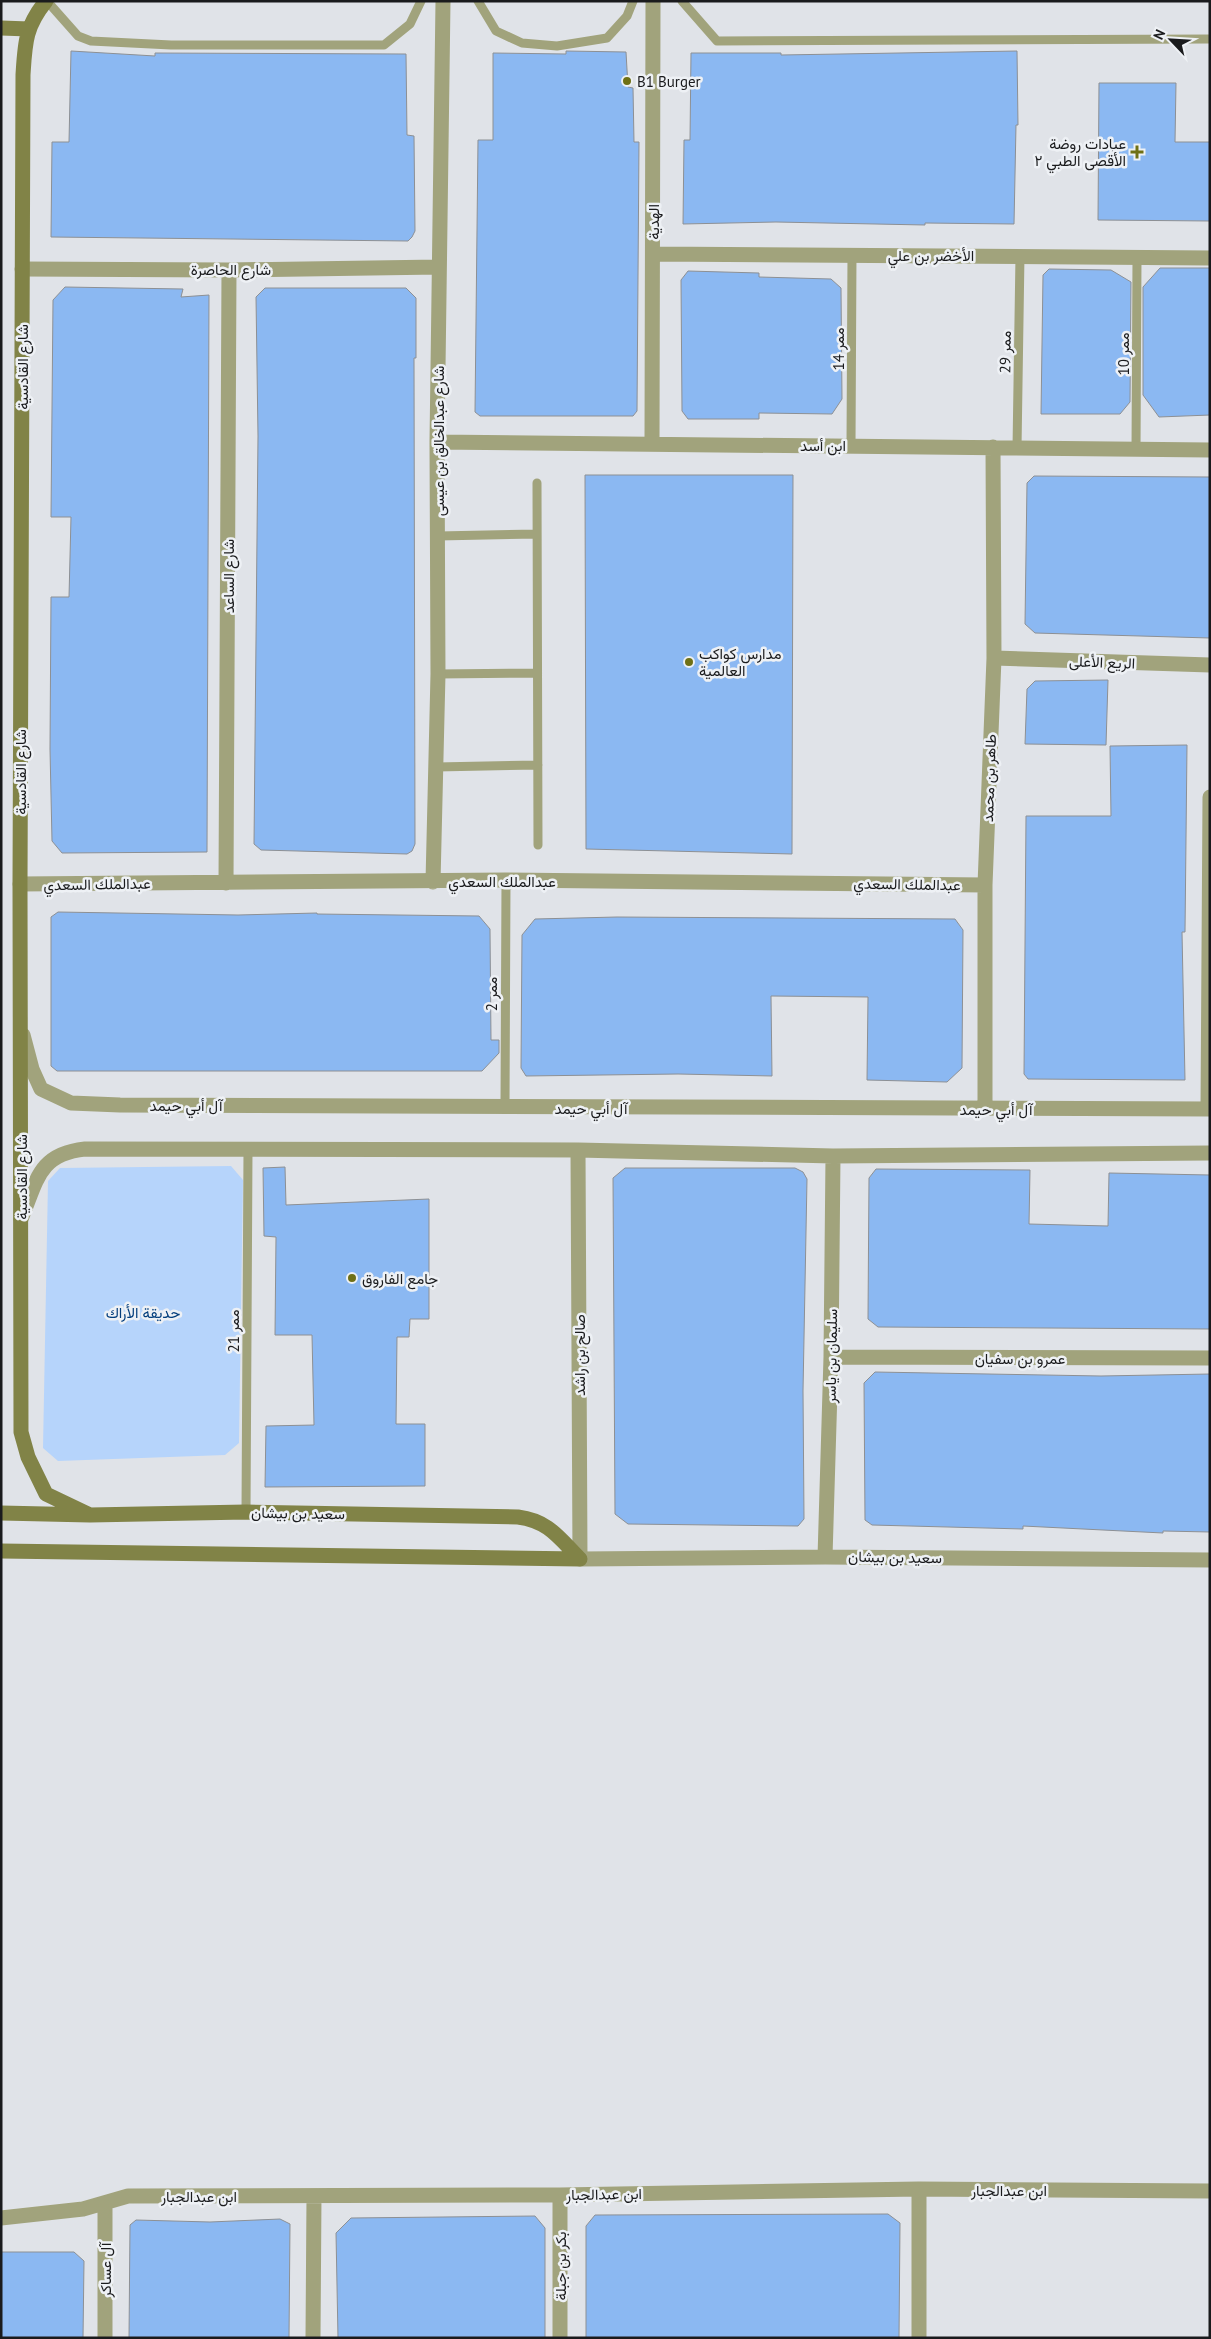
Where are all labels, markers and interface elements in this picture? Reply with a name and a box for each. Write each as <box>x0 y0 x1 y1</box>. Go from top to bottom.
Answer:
north arrow <box>1146 15 1196 65</box>
text: N <box>1149 27 1169 42</box>
place label: B1 Burger <box>637 72 701 91</box>
marker: B1 Burger <box>621 75 633 87</box>
place label: عيادات روضة الأقصى الطبي ٢ <box>1034 134 1126 174</box>
marker: عيادات روضة الأقصى الطبي ٢ <box>1130 145 1144 159</box>
street label: الهدية <box>644 204 663 240</box>
street label: الأخضر بن علي <box>888 246 974 269</box>
street label: شارع الحاصرة <box>191 260 271 281</box>
street label: شارع القادسية <box>13 324 34 410</box>
street label: ممر 14 <box>829 328 848 370</box>
street label: ممر 29 <box>995 330 1015 374</box>
street label: ممر 10 <box>1114 333 1133 375</box>
street label: شارع عبدالخالق بن عيسى <box>429 365 450 516</box>
street label: ابن أسد <box>800 436 846 456</box>
street label: شارع الساعد <box>219 539 240 613</box>
place label: مدارس كواكب العالمية <box>699 644 782 680</box>
street label: الريع الأعلى <box>1068 651 1136 675</box>
marker: مدارس كواكب العالمية <box>683 656 695 668</box>
street label: شارع القادسية <box>11 729 32 815</box>
street label: طاهر بن محمد <box>978 733 1001 822</box>
street label: عبدالملك السعدي <box>448 872 556 895</box>
street label: عبدالملك السعدي <box>43 874 151 898</box>
street label: عبدالملك السعدي <box>853 874 961 898</box>
street label: ممر 2 <box>482 977 501 1011</box>
street label: آل أبي حيمد <box>149 1096 224 1119</box>
street label: آل أبي حيمد <box>554 1099 629 1122</box>
street label: آل أبي حيمد <box>959 1100 1034 1123</box>
street label: شارع القادسية <box>12 1134 33 1220</box>
place label: جامع الفاروق <box>362 1269 438 1290</box>
marker: جامع الفاروق <box>346 1272 358 1284</box>
park label: حديقة الأراك <box>106 1303 180 1322</box>
street label: سليمان بن ياسر <box>821 1309 842 1404</box>
street label: ممر 21 <box>224 1310 243 1352</box>
street label: صالح بن راشد <box>570 1314 591 1396</box>
street label: عمرو بن سفيان <box>975 1349 1066 1369</box>
street label: سعيد بن بيشان <box>251 1503 345 1524</box>
street label: سعيد بن بيشان <box>848 1547 942 1568</box>
street label: ابن عبدالجبار <box>970 2181 1047 2201</box>
street label: ابن عبدالجبار <box>565 2184 642 2205</box>
street label: ابن عبدالجبار <box>160 2187 237 2207</box>
street label: بكر بن جبلة <box>551 2232 571 2300</box>
street label: آل عساكر <box>96 2241 115 2298</box>

